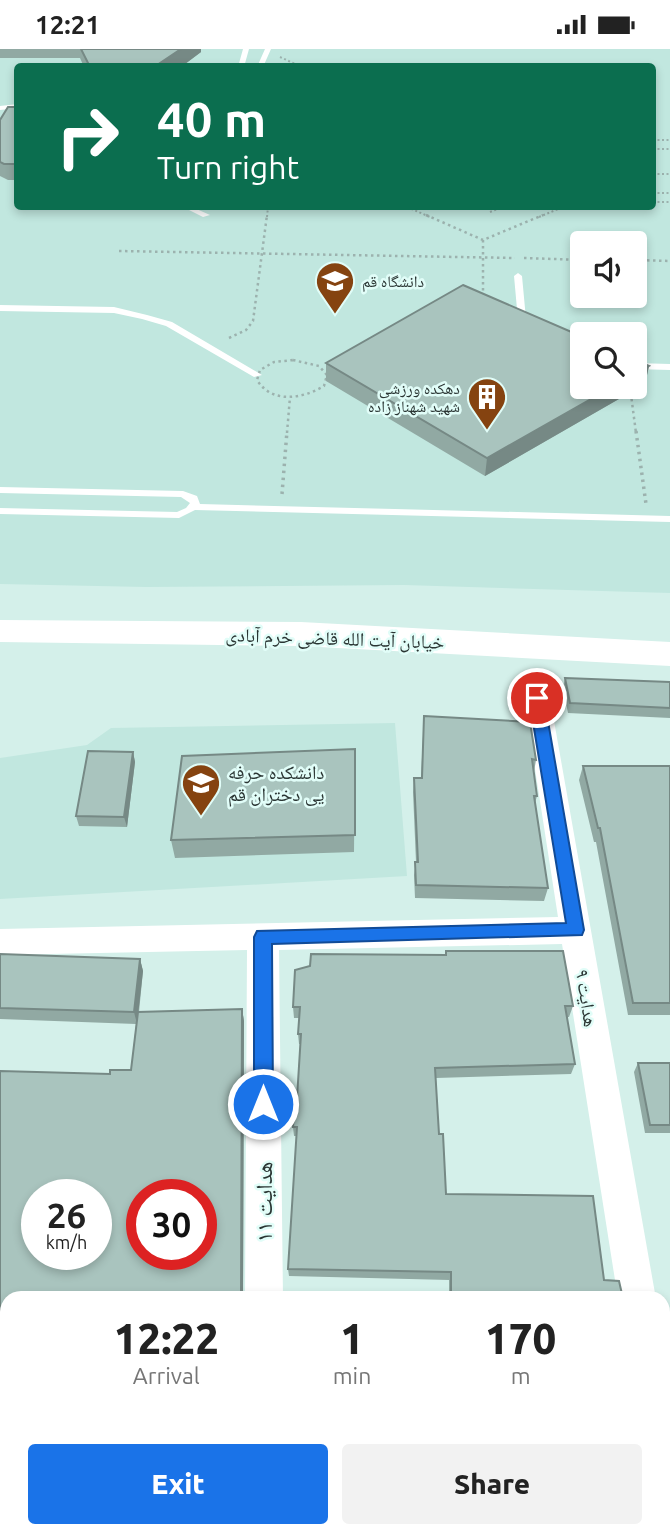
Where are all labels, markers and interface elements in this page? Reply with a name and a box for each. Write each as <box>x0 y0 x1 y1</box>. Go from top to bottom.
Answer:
text: 12:21 <box>35 10 100 39</box>
icon: right <box>42 91 133 182</box>
text: 40 m <box>157 91 266 146</box>
text: Turn right <box>157 149 299 185</box>
map controls <box>570 231 647 399</box>
button: sound <box>570 231 647 308</box>
school or university icon: دانشگاه قم <box>314 260 356 315</box>
place label: دانشگاه قم <box>362 272 424 292</box>
button: search <box>570 322 647 399</box>
building icon: دهکده ورزشی شهید شهناز زاده <box>466 376 508 431</box>
place label: دهکده ورزشی شهید شهناز زاده <box>368 379 460 416</box>
street label: خیابان آیت الله قاضی خرم آبادی <box>225 623 445 656</box>
pin <box>507 668 567 728</box>
icon: arrive <box>518 679 556 717</box>
place label: دانشکده حرفه یی دختران قم <box>228 761 325 807</box>
school or university icon: دانشکده حرفه یی دختران قم <box>180 762 222 817</box>
street label: هدایت ۹ <box>571 968 602 1028</box>
position arrow <box>226 1067 300 1141</box>
street label: هدایت ۱۱ <box>251 1162 277 1242</box>
speed limit sign: 30 <box>126 1179 217 1270</box>
text: 26 <box>47 1195 86 1235</box>
text: km/h <box>46 1232 87 1252</box>
text: 12:22 <box>114 1315 219 1362</box>
text: 1 <box>340 1315 364 1362</box>
text: 170 <box>485 1315 556 1362</box>
text: Arrival <box>133 1363 200 1388</box>
text: min <box>333 1363 371 1388</box>
text: m <box>511 1363 531 1388</box>
button: Exit <box>28 1444 328 1524</box>
button: Share <box>342 1444 642 1524</box>

